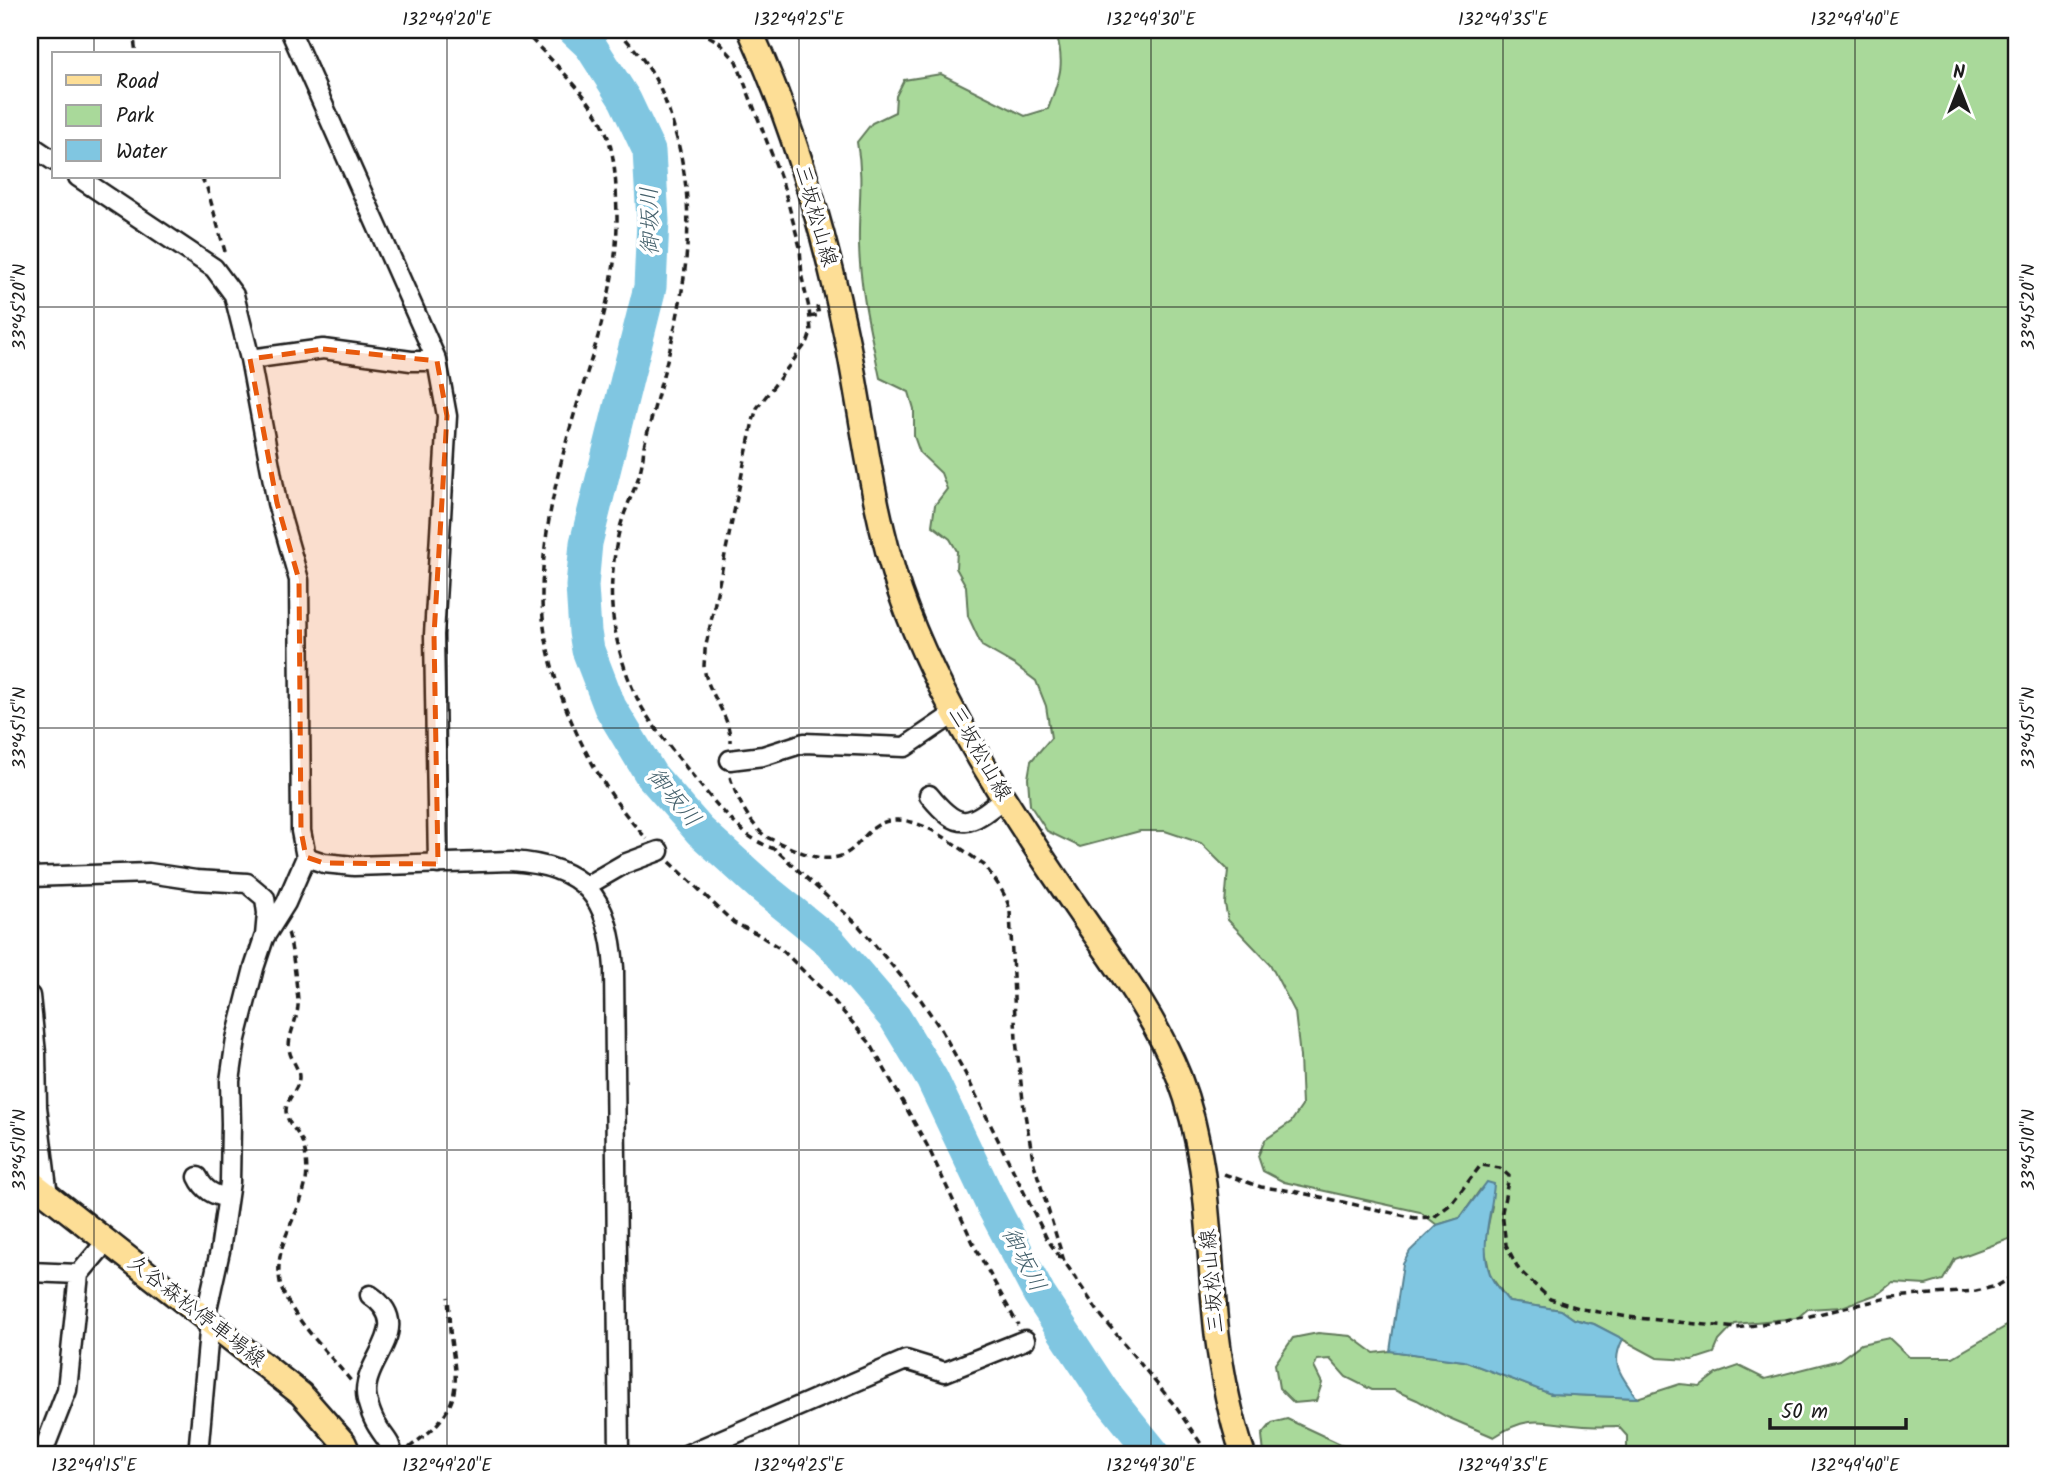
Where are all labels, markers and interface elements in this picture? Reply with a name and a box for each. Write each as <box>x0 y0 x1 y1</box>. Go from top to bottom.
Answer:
text: 132°49'20"E <box>402 6 492 35</box>
text: 132°49'25"E <box>754 6 845 35</box>
text: 132°49'30"E <box>1106 6 1196 35</box>
text: 132°49'35"E <box>1458 6 1549 35</box>
text: 132°49'40"E <box>1810 6 1900 35</box>
legend <box>52 52 280 178</box>
north arrow <box>1924 52 1994 122</box>
text: N <box>1953 58 1965 88</box>
text: Road <box>116 66 159 99</box>
text: Park <box>116 100 154 133</box>
text: Water <box>116 136 168 169</box>
street label: 三坂松山線 <box>785 161 845 271</box>
water label: 御坂川 <box>632 186 670 256</box>
text: 33°45'20"N <box>6 264 35 350</box>
text: 33°45'20"N <box>2015 264 2044 350</box>
text: 33°45'15"N <box>6 687 35 769</box>
text: 33°45'15"N <box>2015 687 2044 769</box>
street label: 三坂松山線 <box>938 700 1020 808</box>
water label: 御坂川 <box>637 760 709 836</box>
text: 33°45'10"N <box>6 1109 35 1191</box>
text: 33°45'10"N <box>2015 1109 2044 1191</box>
water label: 御坂川 <box>991 1221 1055 1299</box>
street label: 三坂松山線 <box>1192 1227 1234 1335</box>
street label: 久谷森松停車場線 <box>120 1247 272 1377</box>
scale bar <box>1770 1386 1907 1430</box>
text: 50 m <box>1781 1396 1828 1429</box>
text: 132°49'15"E <box>51 1452 137 1481</box>
text: 132°49'20"E <box>402 1452 492 1481</box>
text: 132°49'25"E <box>754 1452 845 1481</box>
text: 132°49'30"E <box>1106 1452 1196 1481</box>
text: 132°49'35"E <box>1458 1452 1549 1481</box>
text: 132°49'40"E <box>1810 1452 1900 1481</box>

